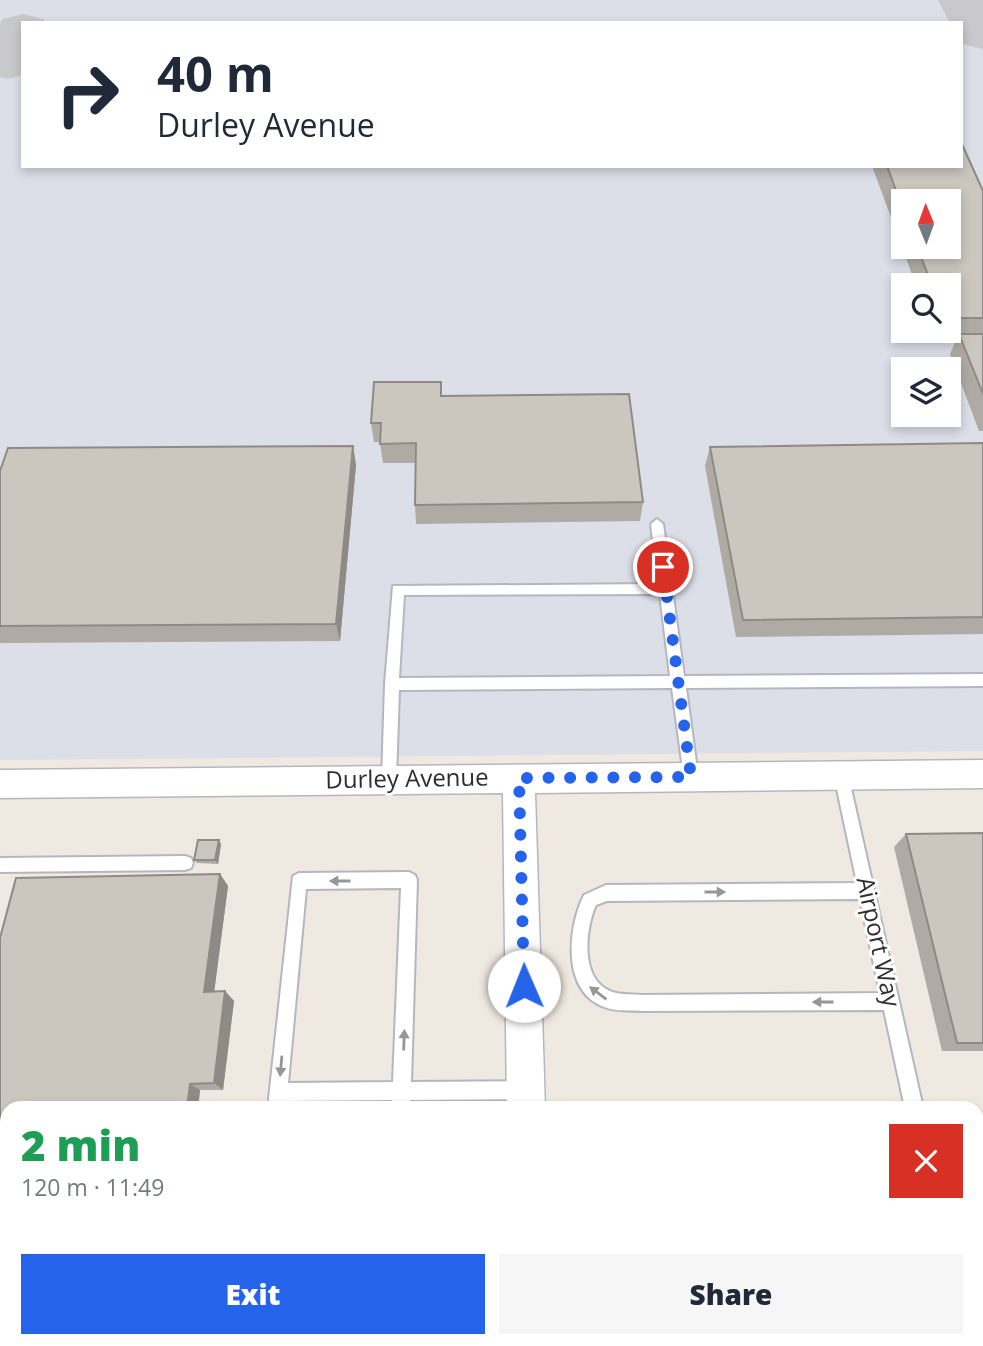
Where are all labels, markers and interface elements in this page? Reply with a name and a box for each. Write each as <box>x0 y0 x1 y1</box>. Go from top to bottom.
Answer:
text: 40 m <box>157 40 274 106</box>
icon: right <box>42 49 133 140</box>
text: Durley Avenue <box>157 103 375 146</box>
north arrow <box>891 189 961 259</box>
map controls <box>891 189 961 427</box>
button: search <box>891 273 961 343</box>
button: layers <box>891 357 961 427</box>
pin <box>633 537 693 597</box>
icon: arrive <box>644 548 682 586</box>
street label: Durley Avenue <box>325 760 489 795</box>
street label: Airport Way <box>850 874 910 1011</box>
one-way arrow <box>329 875 351 887</box>
one-way arrow <box>704 886 726 898</box>
position arrow <box>487 949 561 1023</box>
one-way arrow <box>589 986 607 1000</box>
one-way arrow <box>812 996 834 1008</box>
one-way arrow <box>398 1028 409 1050</box>
one-way arrow <box>276 1055 287 1077</box>
text: 2 min <box>21 1116 140 1173</box>
button: close <box>889 1124 963 1198</box>
text: 120 m · 11:49 <box>21 1171 164 1203</box>
button: Exit <box>21 1254 485 1334</box>
button: Share <box>499 1254 963 1334</box>

